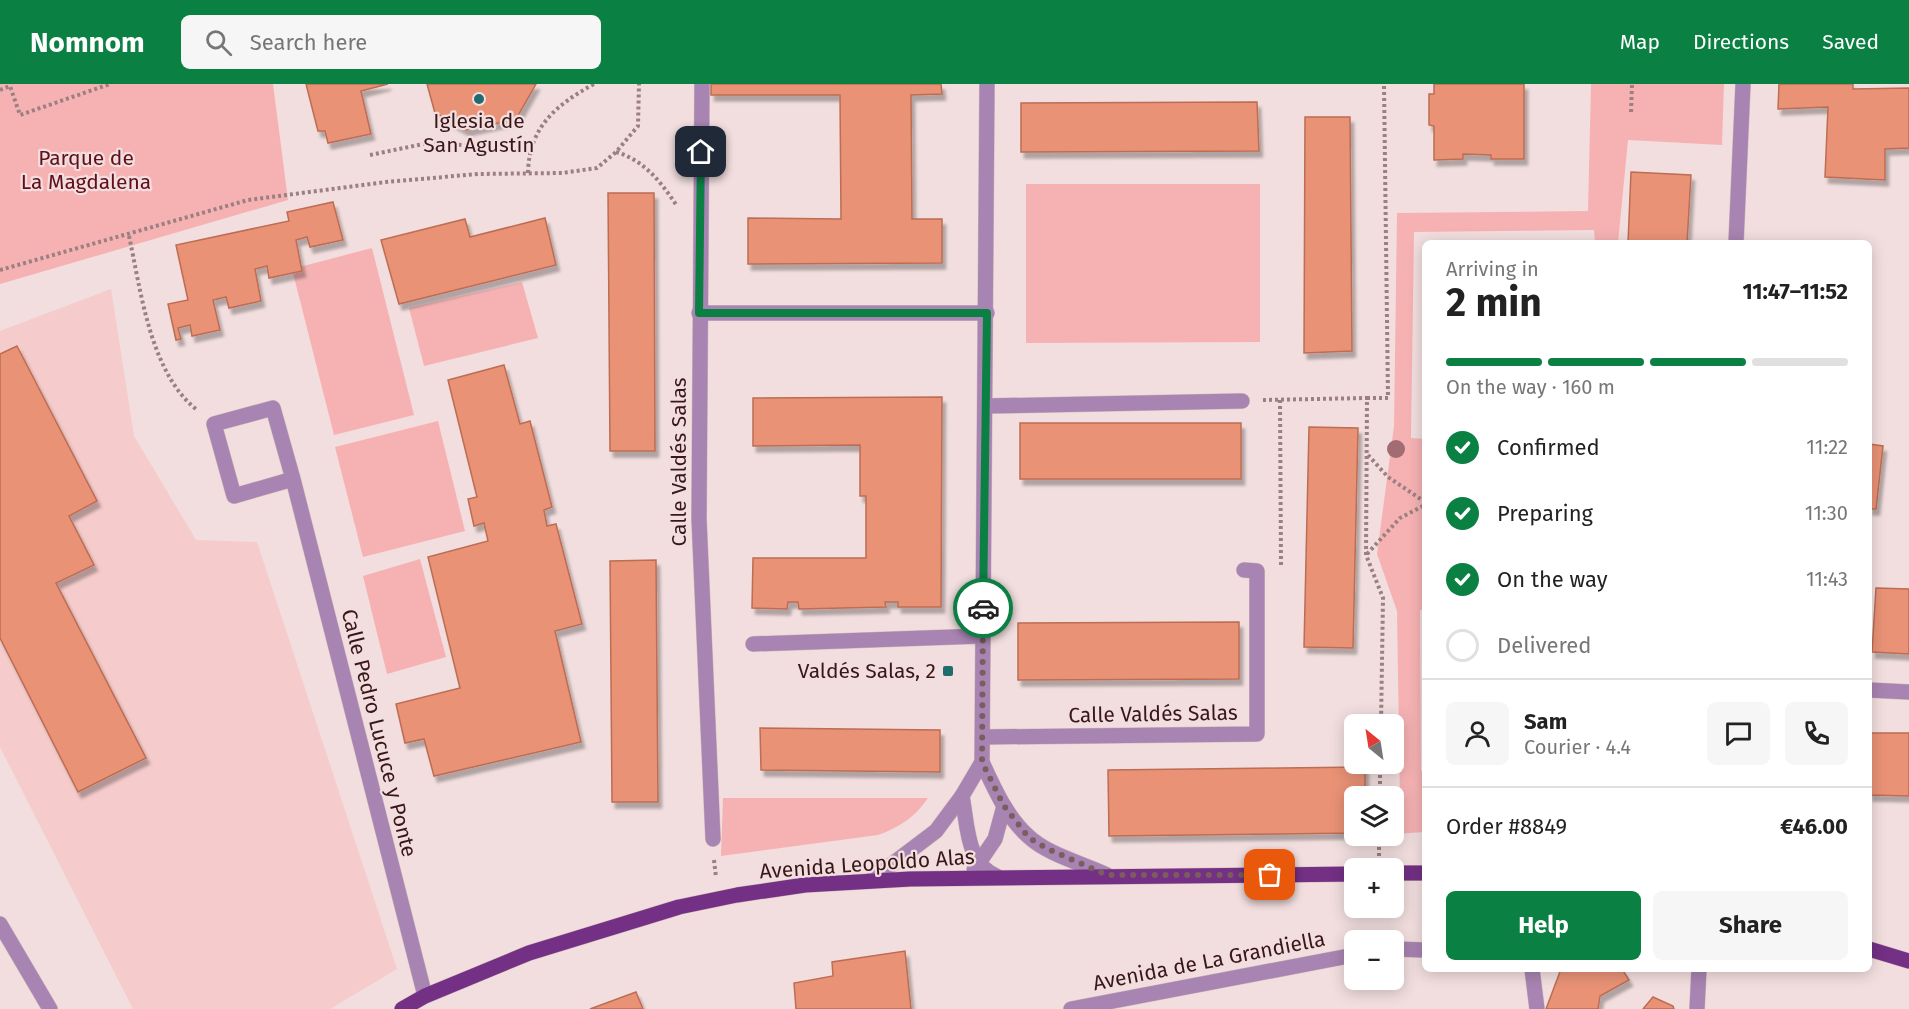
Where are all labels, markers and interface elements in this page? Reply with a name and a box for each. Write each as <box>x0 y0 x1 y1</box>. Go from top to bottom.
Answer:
search box <box>181 15 601 69</box>
text: Nomnom <box>30 26 145 59</box>
icon: search <box>202 26 235 59</box>
text: Search here <box>250 29 367 56</box>
text: Map <box>1620 29 1660 55</box>
text: Directions <box>1693 29 1789 55</box>
text: Saved <box>1822 29 1879 55</box>
marker: Iglesia de San Agustín <box>472 92 486 106</box>
place label: Iglesia de San Agustín <box>423 108 535 158</box>
pin <box>675 126 726 177</box>
icon: home <box>684 135 717 168</box>
park label: Parque de La Magdalena <box>21 145 151 195</box>
text: Arriving in <box>1446 257 1539 281</box>
text: 11:47–11:52 <box>1742 278 1848 305</box>
text: 2 min <box>1446 280 1542 326</box>
text: On the way · 160 m <box>1446 375 1615 399</box>
street label: Calle Valdés Salas <box>666 377 692 547</box>
icon: check <box>1446 431 1479 464</box>
text: Confirmed <box>1497 434 1600 461</box>
text: 11:22 <box>1806 435 1848 459</box>
icon: check <box>1446 497 1479 530</box>
text: Preparing <box>1497 500 1593 527</box>
text: 11:30 <box>1805 501 1848 525</box>
icon: check <box>1446 563 1479 596</box>
text: On the way <box>1497 566 1608 593</box>
text: 11:43 <box>1806 567 1848 591</box>
courier <box>953 578 1013 638</box>
icon: car <box>967 592 1000 625</box>
street label: Calle Pedro Lucuce y Ponte <box>336 606 422 860</box>
text: Delivered <box>1497 632 1592 659</box>
place label: Valdés Salas, 2 <box>798 658 936 684</box>
marker: Valdés Salas, 2 <box>941 664 955 678</box>
street label: Calle Valdés Salas <box>1068 700 1238 728</box>
button: person <box>1446 702 1509 765</box>
button: chat <box>1707 702 1770 765</box>
button: phone <box>1785 702 1848 765</box>
text: Sam <box>1524 708 1567 735</box>
north arrow <box>1344 714 1404 774</box>
map controls <box>1344 714 1404 990</box>
text: Courier · 4.4 <box>1524 735 1631 759</box>
button: layers <box>1344 786 1404 846</box>
text: Order #8849 <box>1446 813 1567 840</box>
text: €46.00 <box>1780 813 1848 840</box>
street label: Avenida Leopoldo Alas <box>759 844 976 884</box>
pin <box>1244 849 1295 900</box>
icon: bag <box>1253 858 1286 891</box>
button: + <box>1344 858 1404 918</box>
button: Help <box>1446 891 1641 960</box>
button: Share <box>1653 891 1848 960</box>
street label: Avenida de La Grandiella <box>1091 926 1327 996</box>
button: − <box>1344 930 1404 990</box>

